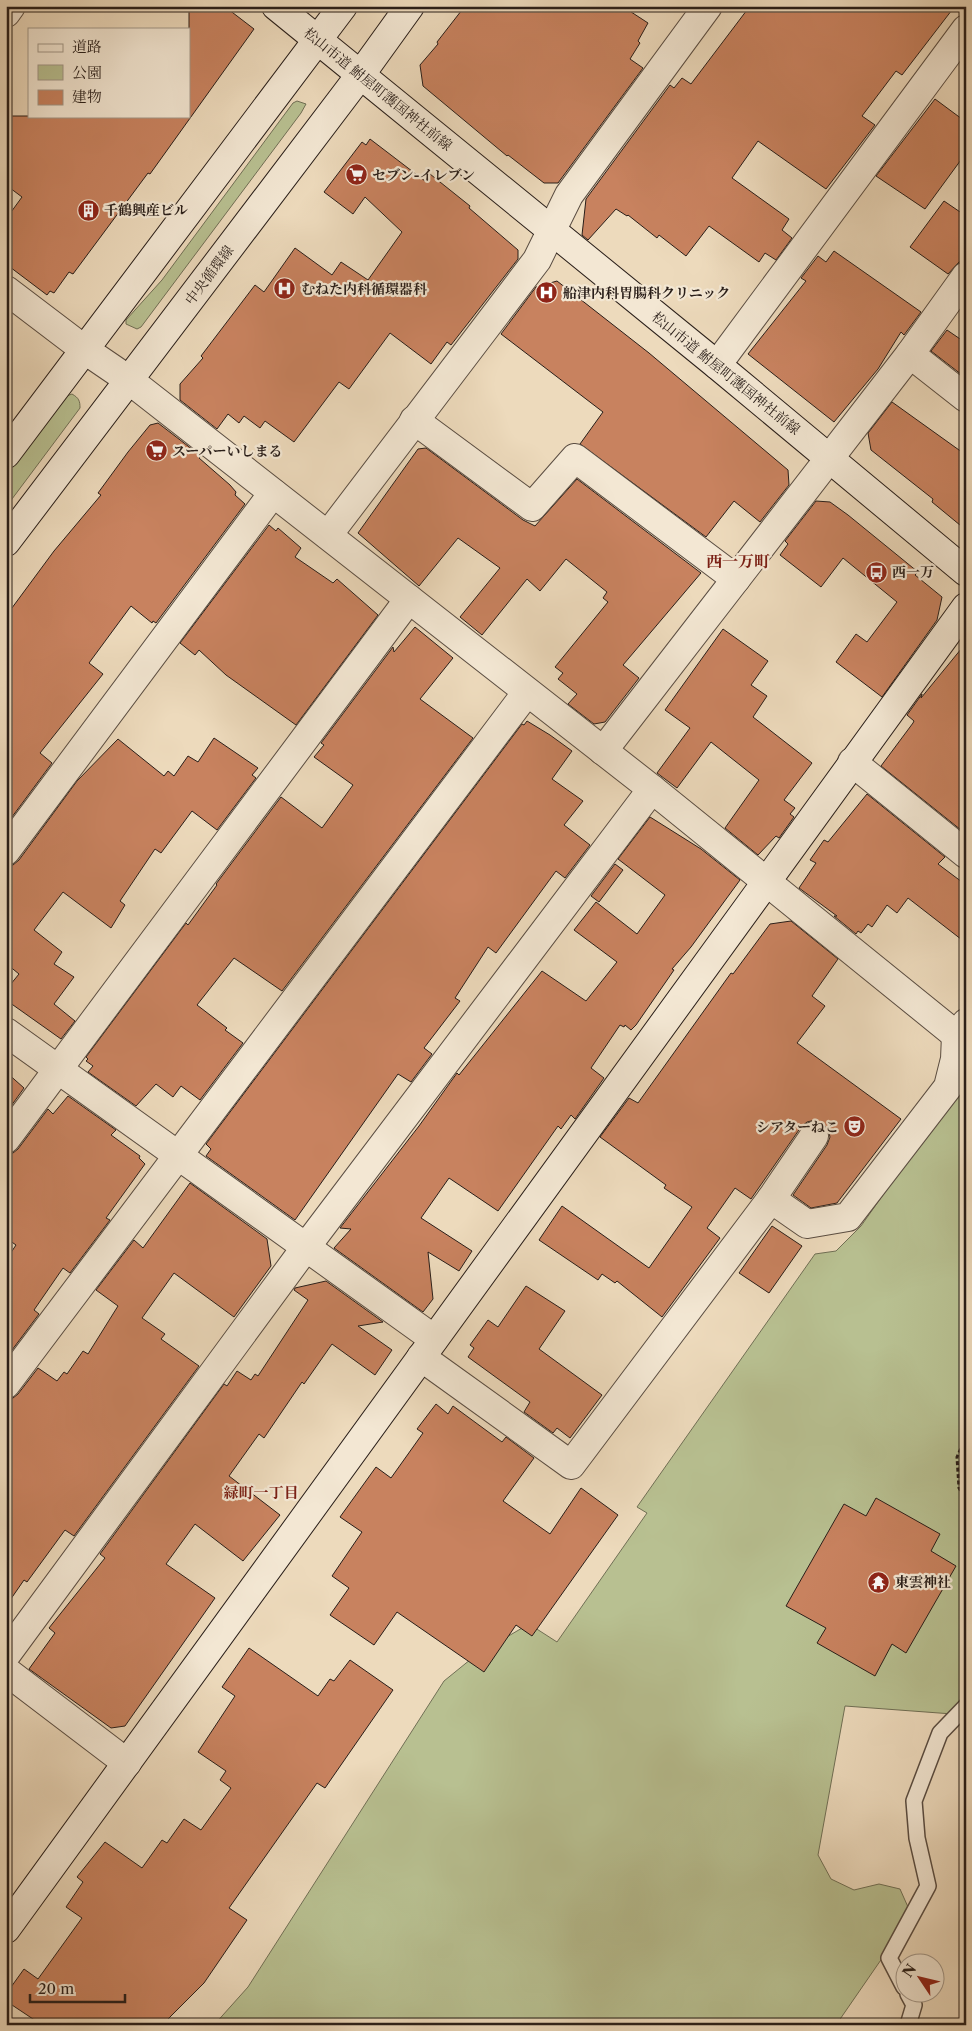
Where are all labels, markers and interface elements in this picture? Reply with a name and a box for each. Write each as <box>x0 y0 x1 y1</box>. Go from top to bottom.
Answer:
street label: 松山市道 鮒屋町護国神社前線 <box>300 24 456 154</box>
legend <box>28 28 190 118</box>
text: 道路 <box>72 37 102 56</box>
text: 公園 <box>72 63 102 82</box>
text: 建物 <box>72 87 102 106</box>
supermarket icon: セブン-イレブン <box>344 163 368 187</box>
place label: セブン-イレブン <box>372 166 475 184</box>
building icon: 千鶴興産ビル <box>76 198 100 222</box>
place label: 千鶴興産ビル <box>104 201 188 219</box>
street label: 中央循環線 <box>181 242 237 308</box>
hospital icon: むねた内科循環器科 <box>273 277 297 301</box>
place label: むねた内科循環器科 <box>301 280 428 298</box>
hospital icon: 船津内科胃腸科クリニック <box>535 281 559 305</box>
place label: 船津内科胃腸科クリニック <box>563 284 730 302</box>
street label: 松山市道 鮒屋町護国神社前線 <box>648 308 804 438</box>
supermarket icon: スーパーいしまる <box>144 439 168 463</box>
place label: スーパーいしまる <box>172 442 283 460</box>
district label: 西一万町 <box>706 551 770 571</box>
bus stop icon: 西一万 <box>864 560 888 584</box>
place label: 西一万 <box>892 563 934 581</box>
theatre icon: シアターねこ <box>843 1115 867 1139</box>
place label: シアターねこ <box>756 1118 839 1136</box>
district label: 緑町一丁目 <box>223 1483 299 1502</box>
temple icon: 東雲神社 <box>867 1570 891 1594</box>
place label: 東雲神社 <box>895 1573 951 1591</box>
north arrow <box>894 1954 944 2004</box>
text: N <box>898 1960 920 1981</box>
scale bar <box>30 1971 125 2003</box>
text: 20 m <box>38 1979 74 1998</box>

